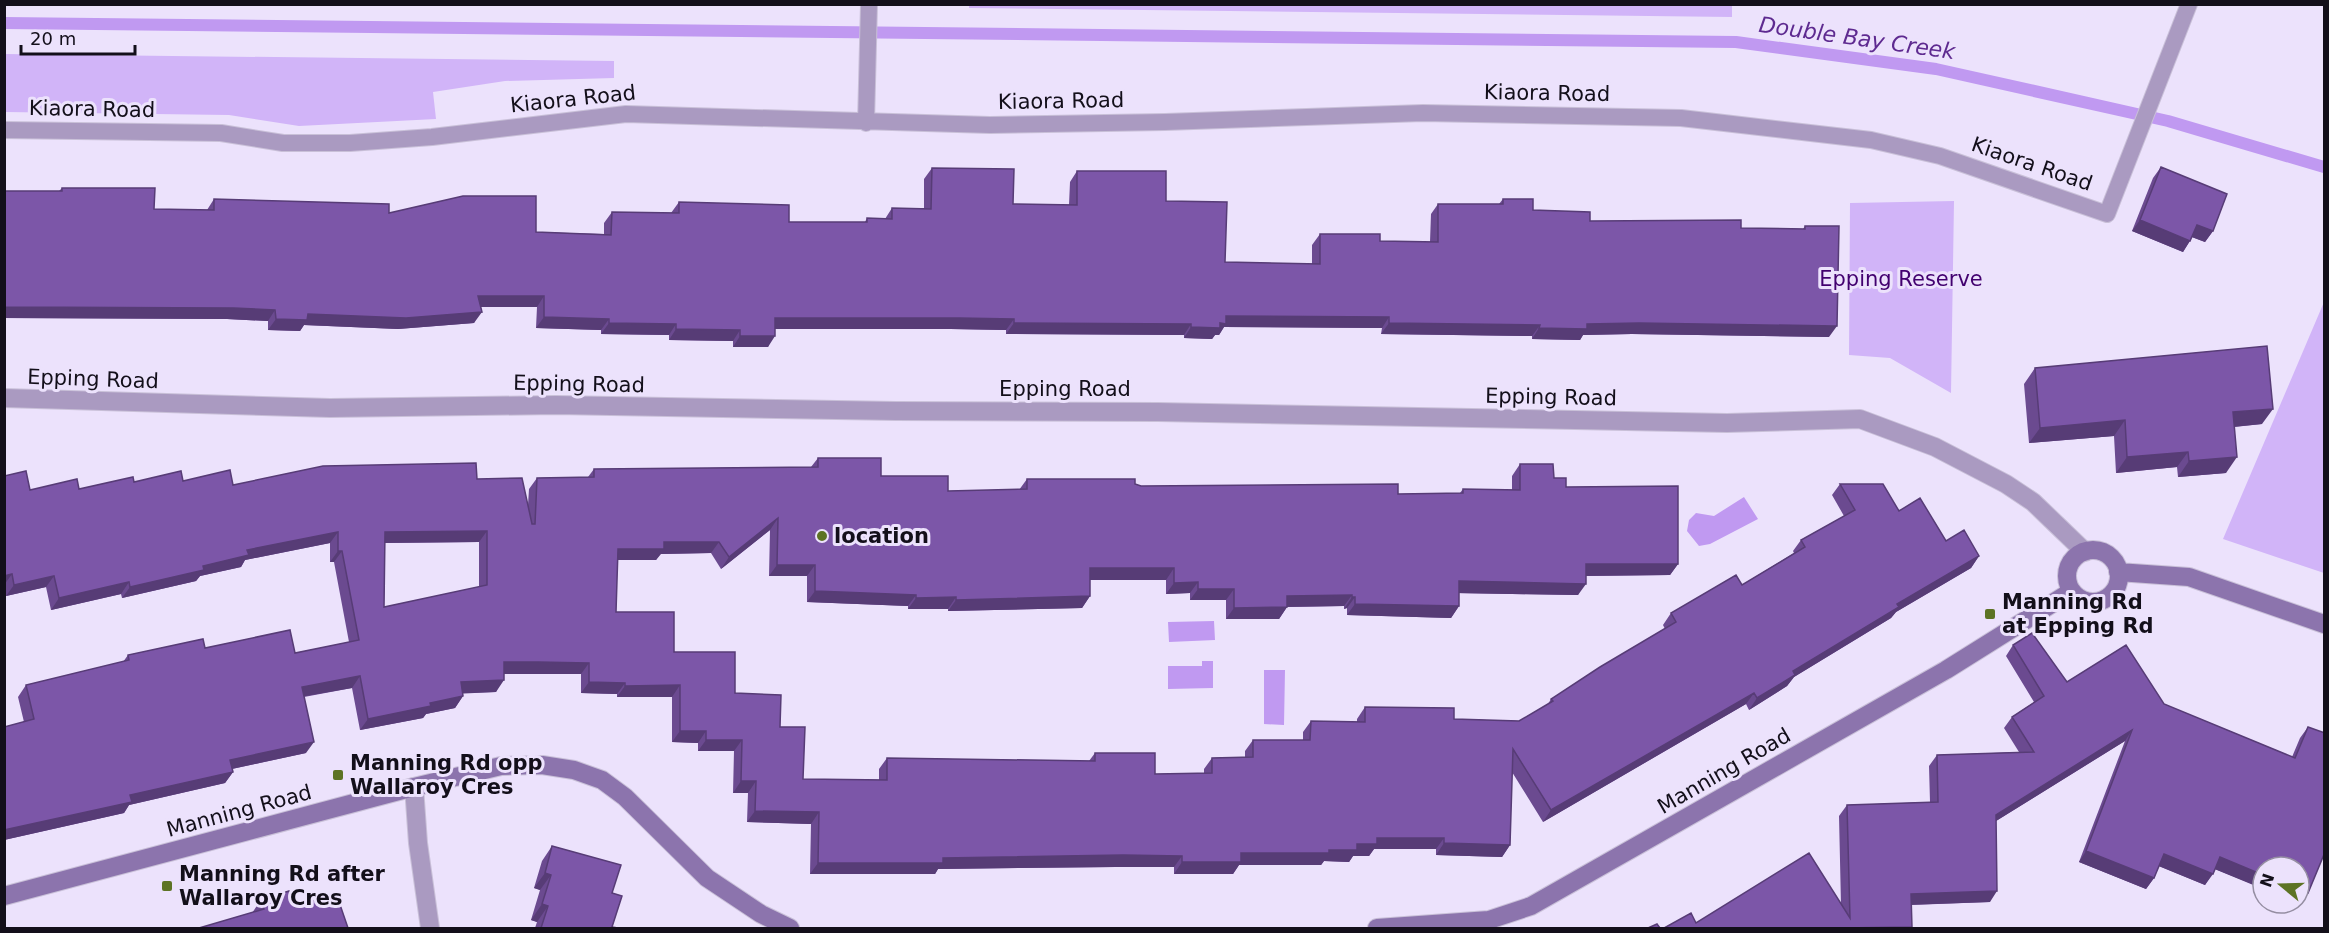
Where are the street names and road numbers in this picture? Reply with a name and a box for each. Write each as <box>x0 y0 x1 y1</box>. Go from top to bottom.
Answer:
street label: Kiaora Road <box>509 80 637 118</box>
street label: Kiaora Road <box>1484 80 1610 106</box>
street label: Kiaora Road <box>998 88 1124 114</box>
street label: Kiaora Road <box>29 96 155 122</box>
street label: Kiaora Road <box>1968 132 2096 196</box>
street label: Epping Road <box>27 365 159 393</box>
street label: Epping Road <box>513 371 645 397</box>
street label: Epping Road <box>999 377 1131 401</box>
street label: Epping Road <box>1485 384 1617 410</box>
street label: Manning Road <box>1653 723 1795 819</box>
street label: Manning Road <box>164 780 314 842</box>

